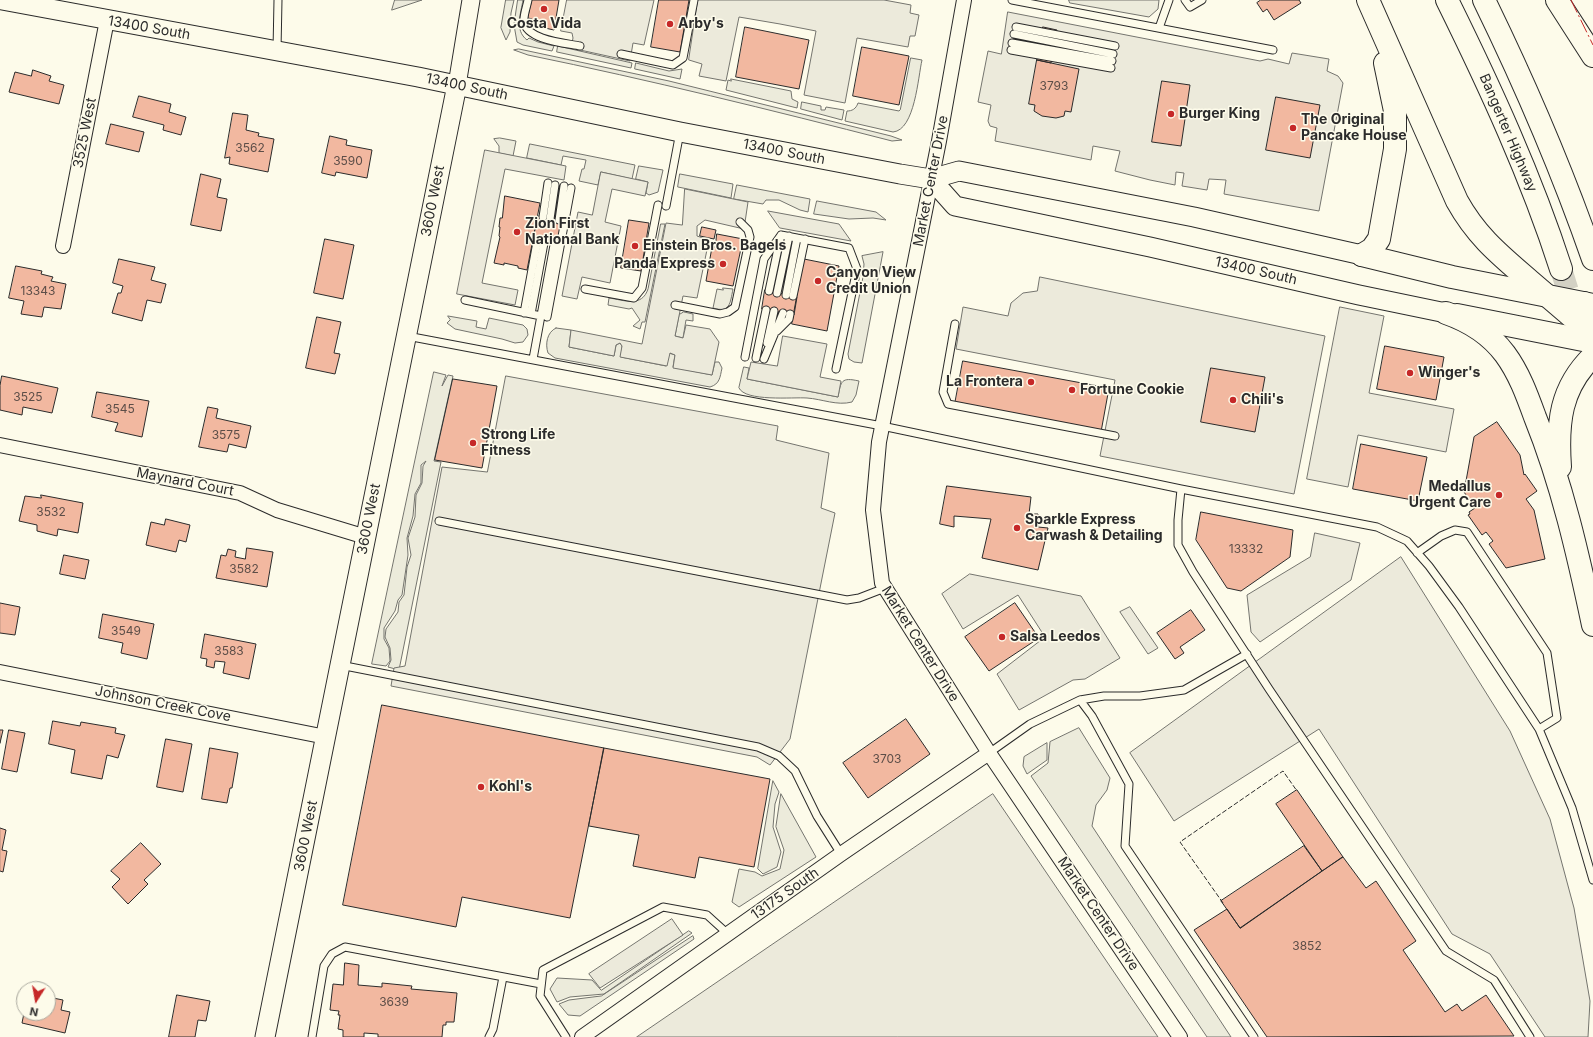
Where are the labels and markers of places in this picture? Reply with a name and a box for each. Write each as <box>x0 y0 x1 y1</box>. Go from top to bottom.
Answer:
marker: Costa Vida <box>539 4 549 14</box>
place label: Costa Vida <box>507 16 581 32</box>
place label: Arby's <box>678 16 724 32</box>
marker: Arby's <box>665 19 675 29</box>
place label: Burger King <box>1179 106 1260 122</box>
marker: Burger King <box>1166 109 1176 119</box>
place label: The Original Pancake House <box>1301 112 1407 144</box>
marker: The Original Pancake House <box>1288 123 1298 133</box>
place label: Zion First National Bank <box>525 216 619 248</box>
marker: Zion First National Bank <box>512 227 522 237</box>
place label: Einstein Bros. Bagels <box>643 238 786 254</box>
marker: Einstein Bros. Bagels <box>630 241 640 251</box>
place label: Panda Express <box>614 256 715 272</box>
marker: Panda Express <box>718 259 728 269</box>
place label: Canyon View Credit Union <box>826 265 916 298</box>
marker: Canyon View Credit Union <box>813 276 823 286</box>
place label: Winger's <box>1418 365 1480 381</box>
marker: Winger's <box>1405 368 1415 378</box>
place label: La Frontera <box>946 374 1023 390</box>
marker: La Frontera <box>1026 377 1036 387</box>
place label: Fortune Cookie <box>1080 382 1184 398</box>
marker: Fortune Cookie <box>1067 385 1077 395</box>
place label: Chili's <box>1241 392 1284 408</box>
marker: Chili's <box>1228 395 1238 405</box>
place label: Strong Life Fitness <box>481 427 555 460</box>
marker: Strong Life Fitness <box>468 438 478 448</box>
place label: Medallus Urgent Care <box>1409 479 1491 512</box>
marker: Medallus Urgent Care <box>1494 490 1504 500</box>
place label: Sparkle Express Carwash & Detailing <box>1025 512 1163 544</box>
marker: Sparkle Express Carwash & Detailing <box>1012 523 1022 533</box>
place label: Salsa Leedos <box>1010 629 1100 645</box>
marker: Salsa Leedos <box>997 632 1007 642</box>
place label: Kohl's <box>489 779 532 795</box>
marker: Kohl's <box>476 782 486 792</box>

